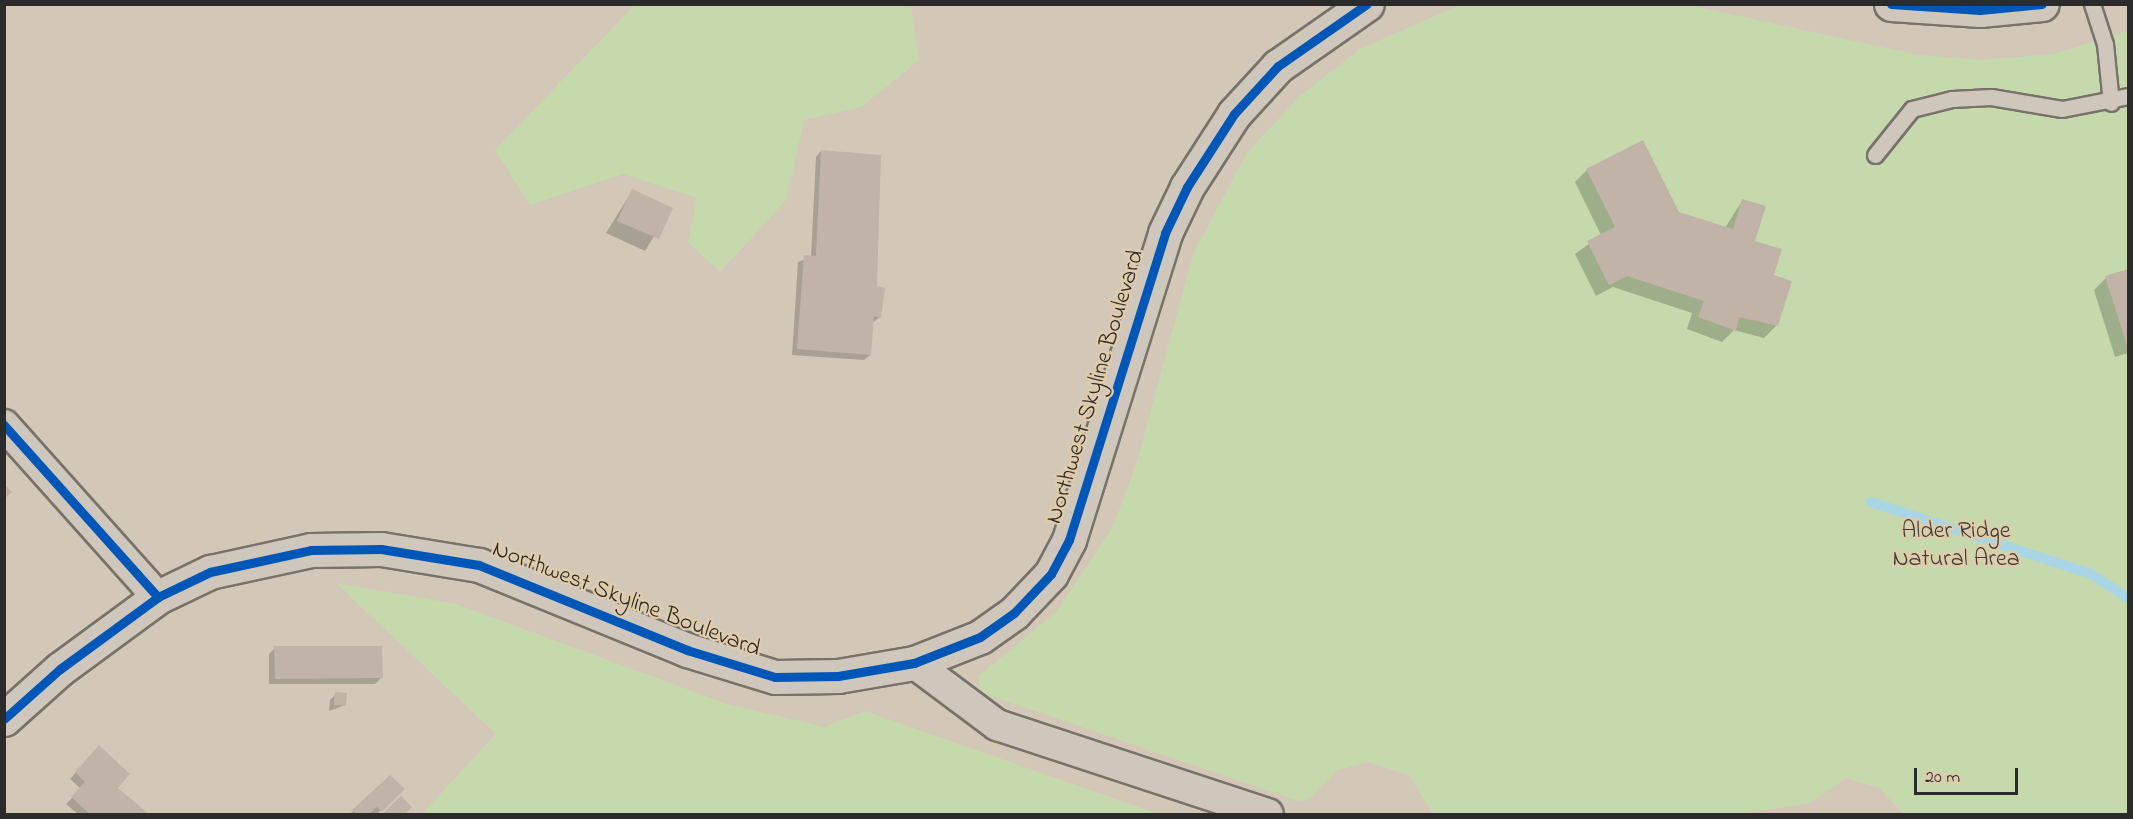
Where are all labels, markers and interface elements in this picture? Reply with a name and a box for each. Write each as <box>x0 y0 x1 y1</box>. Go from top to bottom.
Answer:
street label: Northwest Skyline Boulevard <box>1041 247 1151 527</box>
park label: Alder Ridge Natural Area <box>1892 518 2020 574</box>
street label: Northwest Skyline Boulevard <box>488 536 764 664</box>
scale bar <box>1917 756 2020 794</box>
text: 20 m <box>1925 765 1960 791</box>

